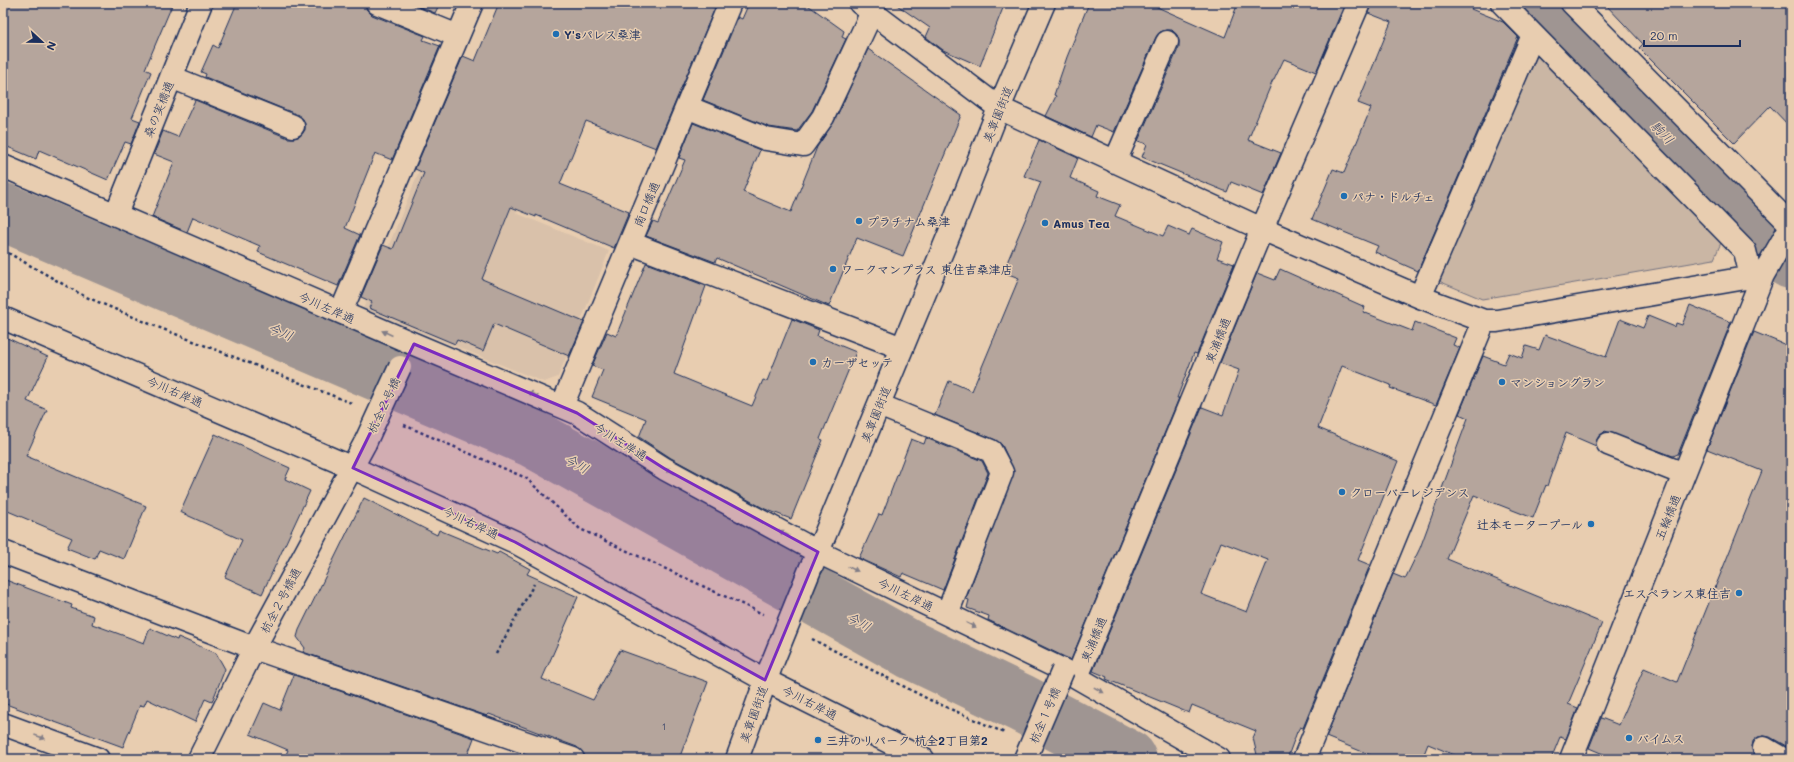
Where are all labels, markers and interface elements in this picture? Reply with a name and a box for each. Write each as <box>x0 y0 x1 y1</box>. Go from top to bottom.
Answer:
north arrow <box>22 22 62 62</box>
scale bar <box>1644 22 1740 48</box>
place label: Y'sパレス桑津 <box>564 26 641 42</box>
text: 20 m <box>1650 27 1678 43</box>
marker: Y'sパレス桑津 <box>551 29 561 39</box>
text: N <box>43 39 60 53</box>
street label: 桑の実橋通 <box>139 78 177 140</box>
street label: 美章園街道 <box>978 83 1016 145</box>
water label: 駒川 <box>1648 117 1678 147</box>
street label: 南口橋通 <box>629 179 663 229</box>
place label: パナ・ドルチェ <box>1352 188 1435 204</box>
marker: パナ・ドルチェ <box>1339 191 1349 201</box>
place label: プラチナム桑津 <box>867 213 951 229</box>
place label: Amus Tea <box>1053 215 1110 231</box>
marker: プラチナム桑津 <box>854 216 864 226</box>
marker: Amus Tea <box>1040 218 1050 228</box>
place label: ワークマンプラス 東住吉桑津店 <box>841 261 1013 277</box>
marker: ワークマンプラス 東住吉桑津店 <box>828 264 838 274</box>
street label: 今川左岸通 <box>296 287 358 327</box>
street label: 東浦橋通 <box>1201 315 1233 365</box>
water label: 今川 <box>266 318 296 344</box>
one-way arrow <box>381 329 393 336</box>
place label: カーザセッテ <box>821 354 893 370</box>
marker: カーザセッテ <box>808 357 818 367</box>
street label: 今川右岸通 <box>144 372 206 410</box>
street label: 杭全２号橋 <box>363 374 403 436</box>
place label: マンショングラン <box>1510 374 1605 390</box>
marker: マンショングラン <box>1497 377 1507 387</box>
street label: 美章園街道 <box>856 383 894 445</box>
one-way arrow <box>526 390 538 396</box>
street label: 今川左岸通 <box>591 418 651 464</box>
water label: 今川 <box>562 449 592 477</box>
one-way arrow <box>664 468 676 475</box>
place label: クローバーレジデンス <box>1350 484 1470 500</box>
marker: クローバーレジデンス <box>1337 487 1347 497</box>
street label: 五輪橋通 <box>1651 492 1683 542</box>
street label: 今川右岸通 <box>440 502 502 542</box>
place label: 辻本モータープール <box>1477 516 1583 532</box>
marker: 辻本モータープール <box>1586 519 1596 529</box>
one-way arrow <box>778 530 790 537</box>
street label: 杭全２号橋通 <box>256 564 304 636</box>
one-way arrow <box>848 566 859 572</box>
street label: 今川左岸通 <box>876 574 936 614</box>
place label: エスペランス東住吉 <box>1623 585 1731 601</box>
marker: エスペランス東住吉 <box>1734 588 1744 598</box>
water label: 今川 <box>844 607 874 635</box>
street label: 東浦橋通 <box>1076 614 1110 664</box>
one-way arrow <box>965 622 976 628</box>
street label: 今川右岸通 <box>780 681 840 723</box>
street label: 美章園街道 <box>735 683 771 745</box>
street label: 杭全１号橋 <box>1025 684 1063 746</box>
one-way arrow <box>1093 687 1105 693</box>
house number: 1 <box>662 719 666 733</box>
place label: バイムス <box>1637 730 1685 746</box>
place label: 三井のリパーク 杭全2丁目第2 <box>826 732 988 748</box>
marker: バイムス <box>1624 733 1634 743</box>
one-way arrow <box>34 735 46 741</box>
marker: 三井のリパーク 杭全2丁目第2 <box>813 735 823 745</box>

